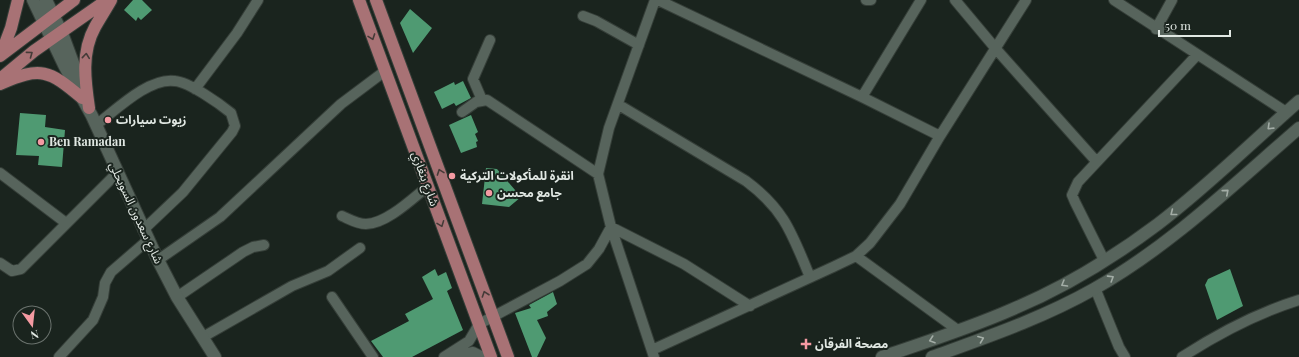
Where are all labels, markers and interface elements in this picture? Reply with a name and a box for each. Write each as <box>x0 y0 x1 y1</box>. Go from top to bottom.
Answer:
scale bar <box>1159 12 1230 38</box>
text: 50 m <box>1165 17 1191 33</box>
one-way arrow <box>368 33 376 40</box>
one-way arrow <box>25 52 32 59</box>
one-way arrow <box>81 53 90 59</box>
place label: زيوت سيارات <box>116 111 187 127</box>
marker: زيوت سيارات <box>103 115 113 125</box>
one-way arrow <box>1267 122 1275 130</box>
place label: Ben Ramadan <box>49 133 126 149</box>
marker: Ben Ramadan <box>36 137 46 147</box>
street label: شارع بنغازي <box>406 149 443 209</box>
street label: شارع سعدون السويحلي <box>104 159 168 267</box>
place label: انقرة للمأكولات التركية <box>460 167 574 183</box>
one-way arrow <box>436 169 444 176</box>
marker: انقرة للمأكولات التركية <box>447 171 457 181</box>
place label: جامع محسن <box>497 184 562 202</box>
marker: جامع محسن <box>484 188 494 198</box>
one-way arrow <box>1222 189 1229 196</box>
one-way arrow <box>1170 208 1177 215</box>
one-way arrow <box>437 221 445 228</box>
one-way arrow <box>1107 276 1114 283</box>
one-way arrow <box>1061 279 1068 286</box>
one-way arrow <box>482 290 490 297</box>
north arrow <box>12 305 52 345</box>
text: N <box>29 327 40 343</box>
place label: مصحة الفرقان <box>815 335 888 351</box>
one-way arrow <box>928 335 935 343</box>
one-way arrow <box>978 336 985 344</box>
marker: مصحة الفرقان <box>800 338 812 350</box>

